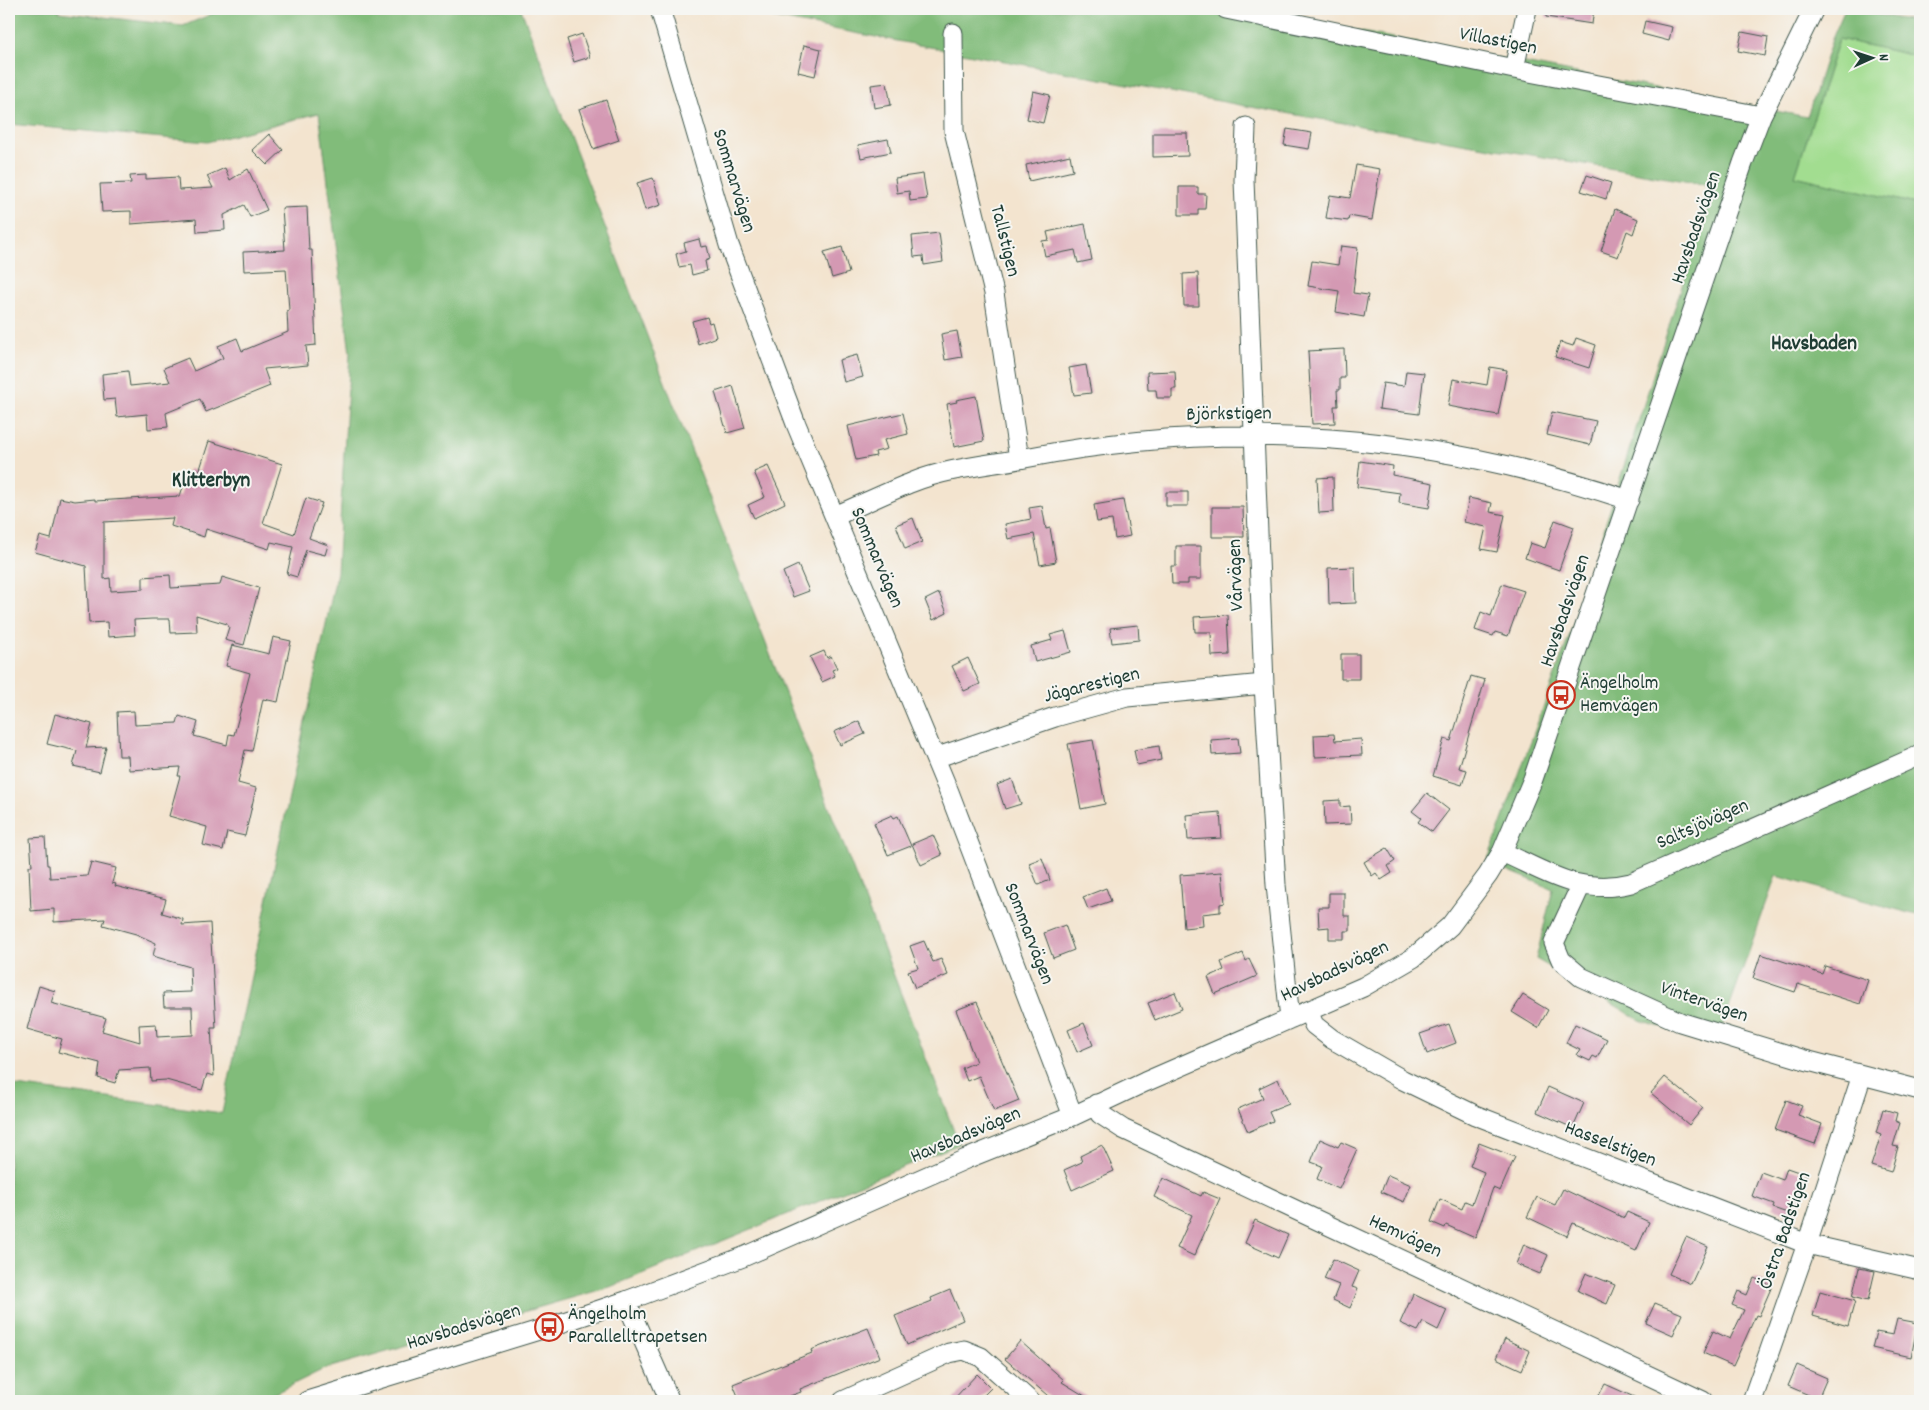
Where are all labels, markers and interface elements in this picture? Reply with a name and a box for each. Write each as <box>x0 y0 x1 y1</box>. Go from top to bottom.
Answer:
street label: Villastigen <box>1457 21 1539 63</box>
north arrow <box>1846 32 1896 82</box>
text: N <box>1873 53 1893 61</box>
street label: Sommarvägen <box>704 126 762 236</box>
street label: Havsbadsvägen <box>1665 168 1729 288</box>
street label: Tallstigen <box>982 202 1026 280</box>
district label: Havsbaden <box>1771 330 1857 360</box>
street label: Björkstigen <box>1186 400 1272 430</box>
district label: Klitterbyn <box>172 467 250 497</box>
street label: Sommarvägen <box>842 503 910 613</box>
street label: Vårvägen <box>1222 538 1252 612</box>
street label: Havsbadsvägen <box>1534 551 1598 671</box>
street label: Jägarestigen <box>1041 661 1143 711</box>
place label: Ängelholm Hemvägen <box>1580 670 1658 721</box>
bus stop icon: Ängelholm Hemvägen <box>1546 680 1576 710</box>
street label: Saltsjövägen <box>1653 792 1753 858</box>
street label: Sommarvägen <box>996 879 1060 989</box>
street label: Havsbadsvägen <box>1276 934 1394 1010</box>
street label: Vintervägen <box>1656 975 1752 1031</box>
street label: Havsbadsvägen <box>907 1100 1025 1172</box>
street label: Hasselstigen <box>1560 1115 1660 1175</box>
street label: Östra Badstigen <box>1753 1168 1819 1294</box>
street label: Hemvägen <box>1364 1208 1446 1266</box>
street label: Havsbadsvägen <box>404 1297 524 1359</box>
place label: Ängelholm Parallelltrapetsen <box>568 1301 707 1352</box>
bus stop icon: Ängelholm Parallelltrapetsen <box>534 1312 564 1342</box>

